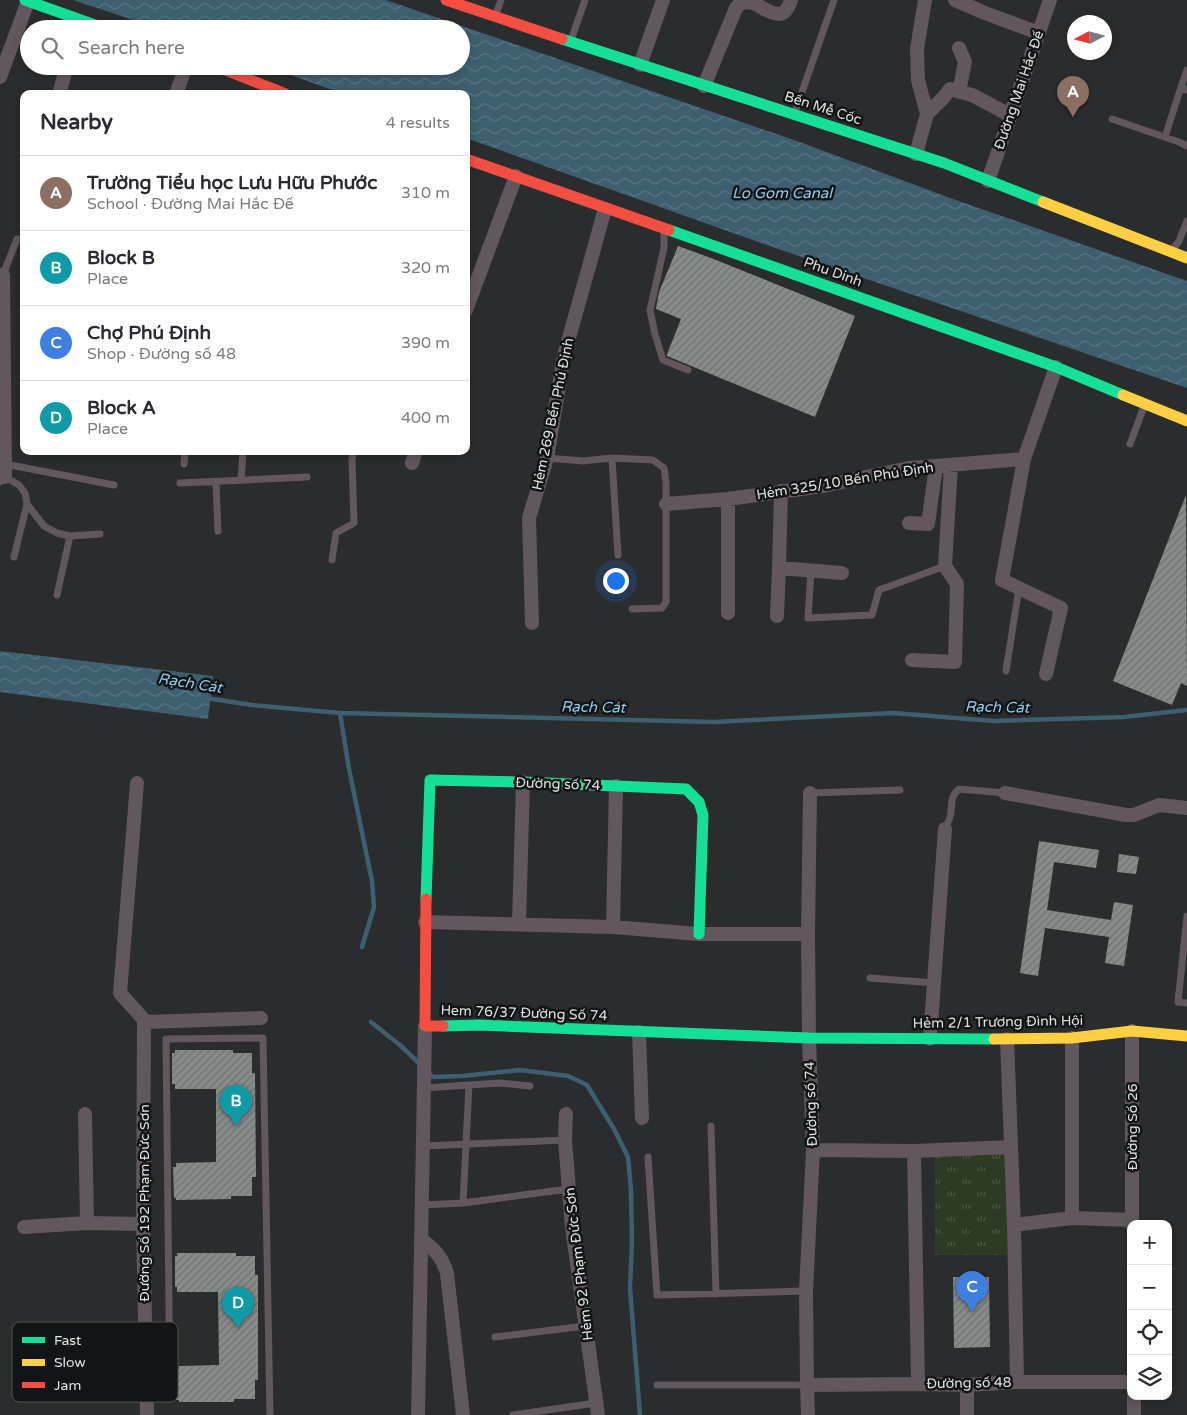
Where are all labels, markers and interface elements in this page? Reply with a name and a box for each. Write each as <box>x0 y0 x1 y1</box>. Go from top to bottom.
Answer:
north arrow <box>1067 15 1112 60</box>
search box <box>20 20 470 75</box>
street label: Đường Mai Hắc Đế <box>991 28 1047 152</box>
icon: search <box>38 34 66 62</box>
text: Search here <box>78 37 185 59</box>
pin: A <box>1057 76 1089 117</box>
street label: Bến Mễ Cốc <box>782 88 864 128</box>
text: Nearby <box>40 110 113 135</box>
text: 4 results <box>386 113 450 133</box>
text: Trường Tiểu học Lưu Hữu Phước <box>87 172 377 194</box>
text: A <box>50 183 62 203</box>
text: 310 m <box>401 183 450 203</box>
water label: Lo Gom Canal <box>732 184 834 202</box>
text: School · Đường Mai Hắc Đế <box>87 194 294 214</box>
text: Block B <box>87 247 155 269</box>
street label: Phu Dinh <box>801 254 865 290</box>
text: B <box>50 258 62 278</box>
text: 320 m <box>401 258 450 278</box>
text: Place <box>87 269 128 289</box>
text: Chợ Phú Định <box>87 322 211 344</box>
text: C <box>50 333 62 353</box>
text: 390 m <box>401 333 450 353</box>
street label: Hẻm 269 Bến Phú Định <box>529 336 577 492</box>
text: Shop · Đường số 48 <box>87 344 236 364</box>
text: Block A <box>87 397 156 419</box>
text: D <box>50 408 62 428</box>
text: 400 m <box>401 408 450 428</box>
text: Place <box>87 419 128 439</box>
street label: Hẻm 325/10 Bến Phú Định <box>755 459 935 503</box>
your location <box>603 568 629 594</box>
water label: Rạch Cát <box>157 669 226 697</box>
water label: Rạch Cát <box>561 697 628 717</box>
water label: Rạch Cát <box>965 697 1032 717</box>
street label: Đường số 74 <box>515 774 601 794</box>
street label: Hem 76/37 Đường Số 74 <box>440 1002 608 1024</box>
street label: Hẻm 2/1 Trương Đình Hội <box>913 1012 1083 1032</box>
street label: Đường số 74 <box>801 1061 821 1147</box>
street label: Đường Số 26 <box>1124 1083 1141 1171</box>
pin: B <box>220 1085 252 1126</box>
street label: Đường Số 192 Phạm Đức Sơn <box>136 1104 153 1302</box>
street label: Hẻm 92 Phạm Đức Sơn <box>561 1186 597 1342</box>
map controls <box>1127 1220 1172 1400</box>
button: + <box>1127 1220 1172 1265</box>
button: − <box>1127 1265 1172 1310</box>
pin: C <box>956 1271 988 1312</box>
pin: D <box>222 1287 254 1328</box>
button: locate <box>1127 1310 1172 1355</box>
legend <box>12 1322 178 1402</box>
text: Fast <box>54 1332 82 1349</box>
text: Slow <box>54 1354 86 1371</box>
button: layers <box>1127 1355 1172 1400</box>
street label: Đường số 48 <box>926 1374 1012 1392</box>
text: Jam <box>54 1377 81 1394</box>

